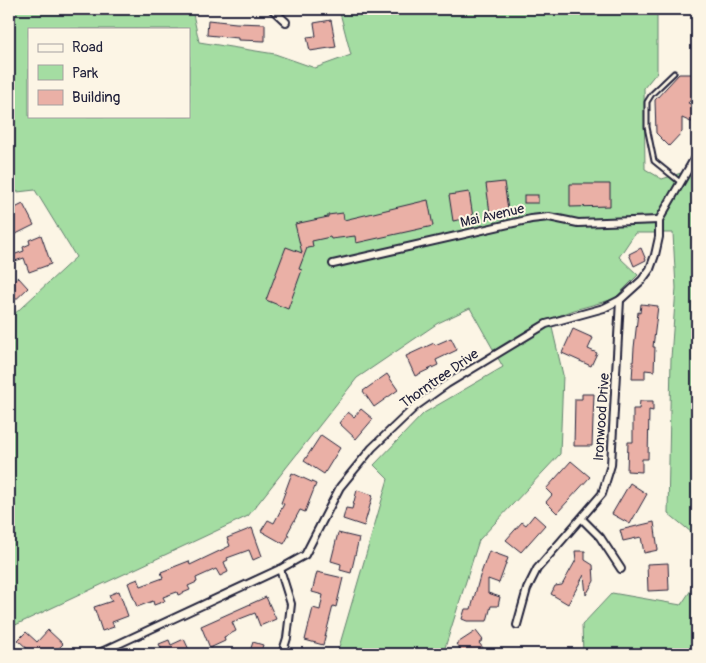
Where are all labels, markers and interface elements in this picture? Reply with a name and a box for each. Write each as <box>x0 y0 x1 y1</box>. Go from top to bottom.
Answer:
legend <box>28 28 190 118</box>
text: Road <box>72 38 103 57</box>
text: Park <box>72 64 99 83</box>
text: Building <box>72 88 120 107</box>
street label: Mai Avenue <box>458 200 526 231</box>
street label: Thorntree Drive <box>397 345 482 412</box>
street label: Ironwood Drive <box>590 372 613 462</box>

